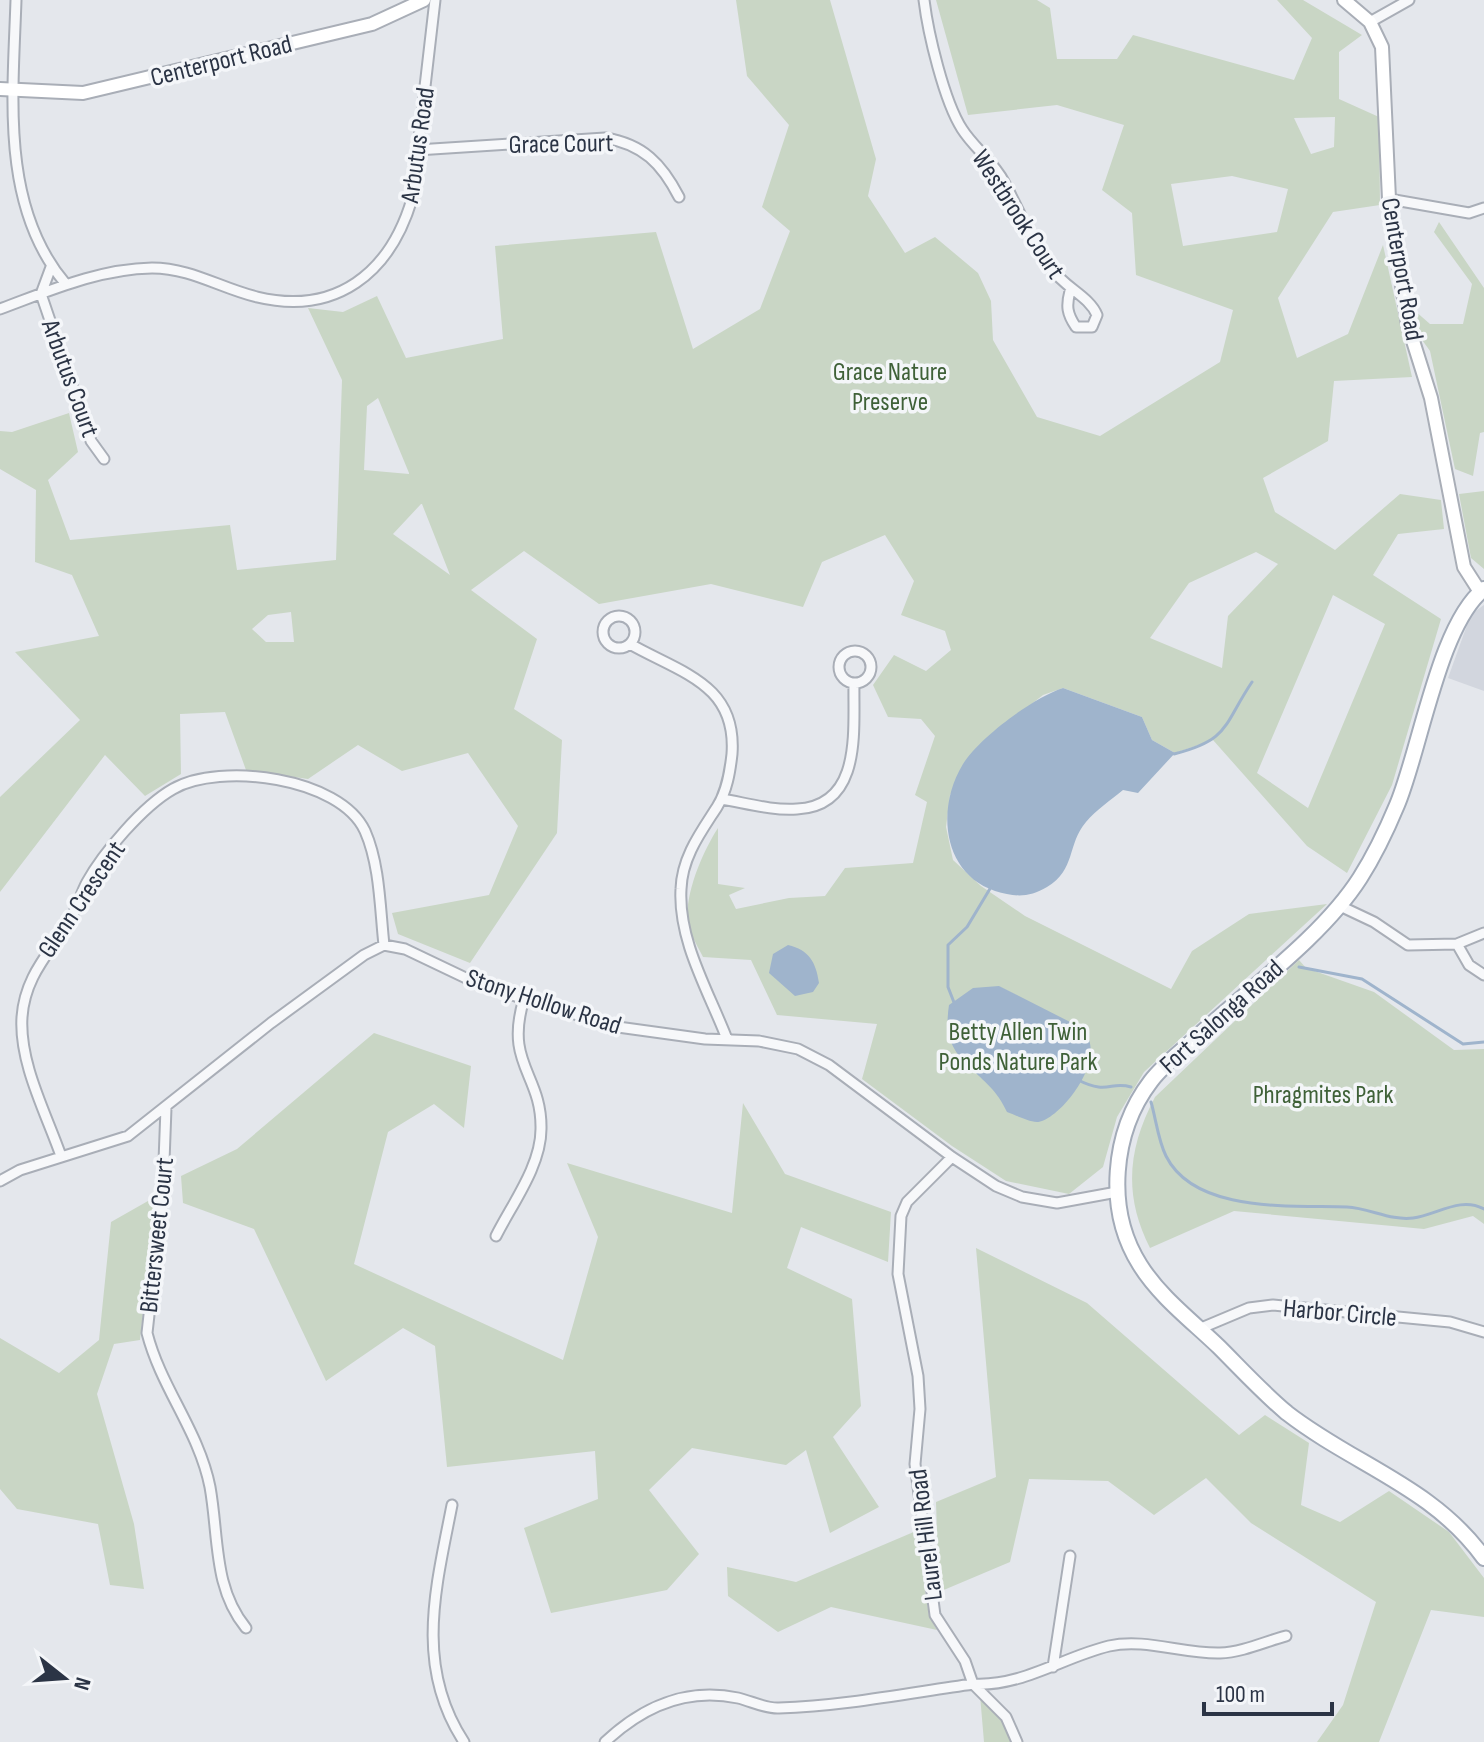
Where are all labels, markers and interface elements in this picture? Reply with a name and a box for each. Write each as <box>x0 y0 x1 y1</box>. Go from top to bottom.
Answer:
street label: Centerport Road <box>148 29 295 94</box>
street label: Arbutus Road <box>395 85 442 206</box>
street label: Grace Court <box>508 128 614 161</box>
street label: Westbrook Court <box>965 145 1071 285</box>
street label: Centerport Road <box>1374 195 1429 343</box>
street label: Arbutus Court <box>34 315 105 442</box>
park label: Grace Nature Preserve <box>833 357 947 418</box>
street label: Glenn Crescent <box>32 836 133 964</box>
street label: Fort Salonga Road <box>1154 954 1290 1081</box>
street label: Stony Hollow Road <box>462 963 625 1042</box>
park label: Betty Allen Twin Ponds Nature Park <box>939 1017 1098 1078</box>
park label: Phragmites Park <box>1253 1080 1393 1111</box>
street label: Bittersweet Court <box>134 1156 181 1314</box>
street label: Harbor Circle <box>1282 1293 1398 1334</box>
street label: Laurel Hill Road <box>903 1467 950 1602</box>
north arrow <box>24 1638 104 1718</box>
scale bar <box>1204 1666 1332 1716</box>
text: N <box>67 1674 96 1693</box>
text: 100 m <box>1216 1680 1265 1709</box>

